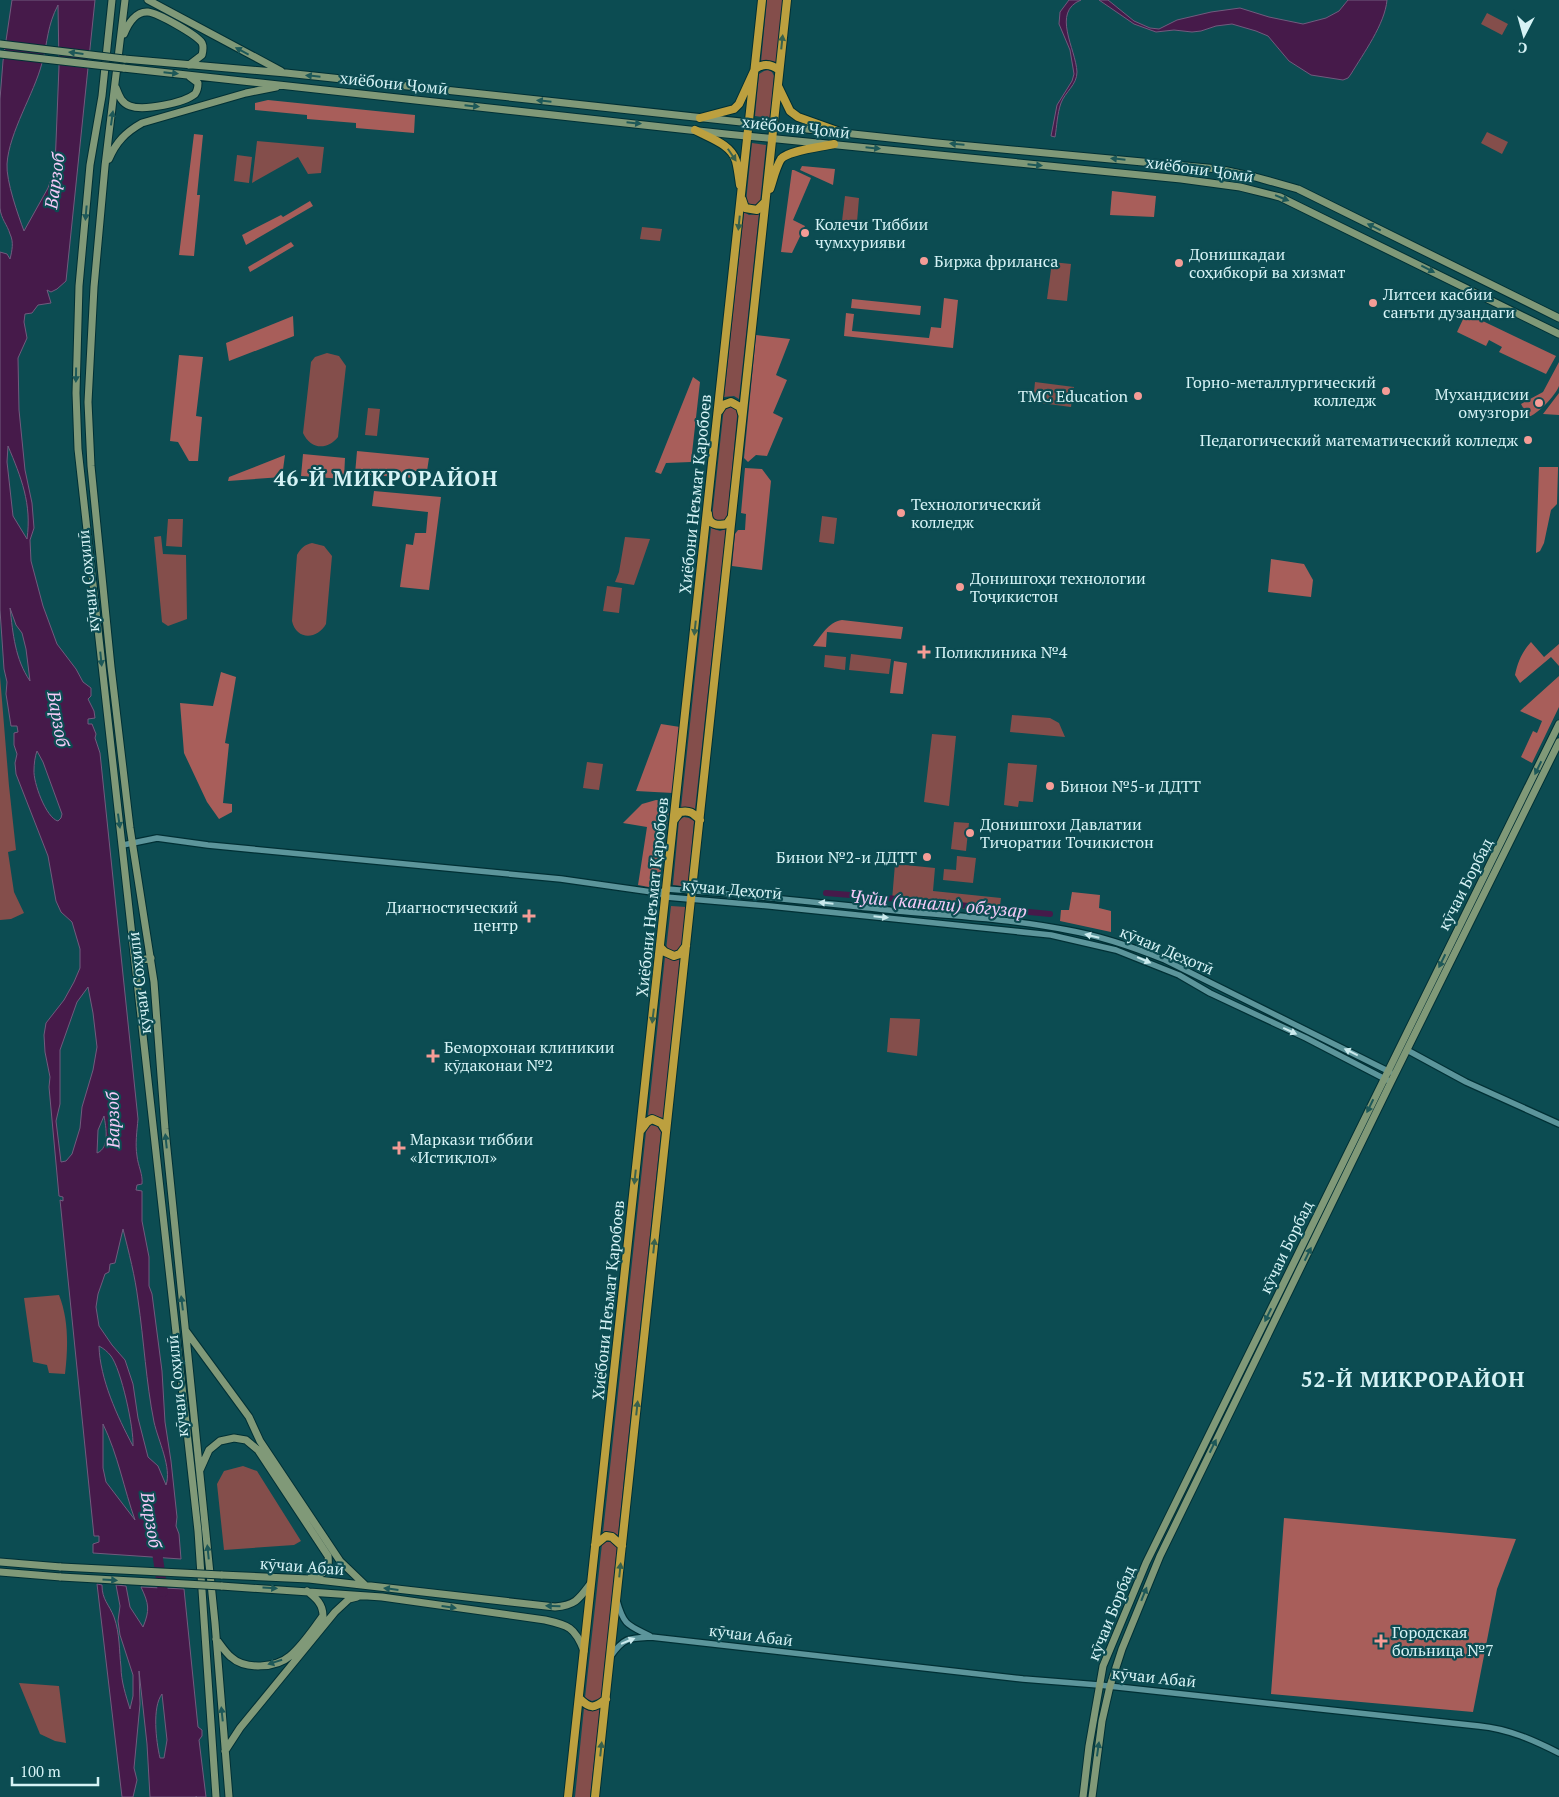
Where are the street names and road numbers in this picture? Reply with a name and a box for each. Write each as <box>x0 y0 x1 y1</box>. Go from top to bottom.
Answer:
street label: хиёбони Ҷомӣ <box>339 66 449 100</box>
street label: хиёбони Ҷомӣ <box>741 110 851 144</box>
street label: хиёбони Ҷомӣ <box>1145 151 1255 187</box>
street label: Хиёбони Неъмат Қаробоев <box>674 393 716 595</box>
street label: кӯчаи Соҳилӣ <box>72 529 104 633</box>
street label: Хиёбони Неъмат Қаробоев <box>631 796 673 998</box>
street label: кӯчаи Борбад <box>1432 834 1498 934</box>
street label: кӯчаи Деҳотӣ <box>681 874 783 904</box>
street label: кӯчаи Деҳотӣ <box>1117 920 1218 980</box>
street label: кӯчаи Соҳилӣ <box>122 931 156 1035</box>
street label: кӯчаи Борбад <box>1254 1197 1318 1297</box>
street label: Хиёбони Неъмат Қаробоев <box>587 1199 629 1401</box>
street label: кӯчаи Соҳилӣ <box>161 1334 193 1438</box>
street label: кӯчаи Абаӣ <box>259 1552 345 1580</box>
street label: кӯчаи Борбад <box>1082 1562 1140 1664</box>
street label: кӯчаи Абаӣ <box>708 1619 795 1651</box>
street label: кӯчаи Абаӣ <box>1111 1662 1197 1692</box>

